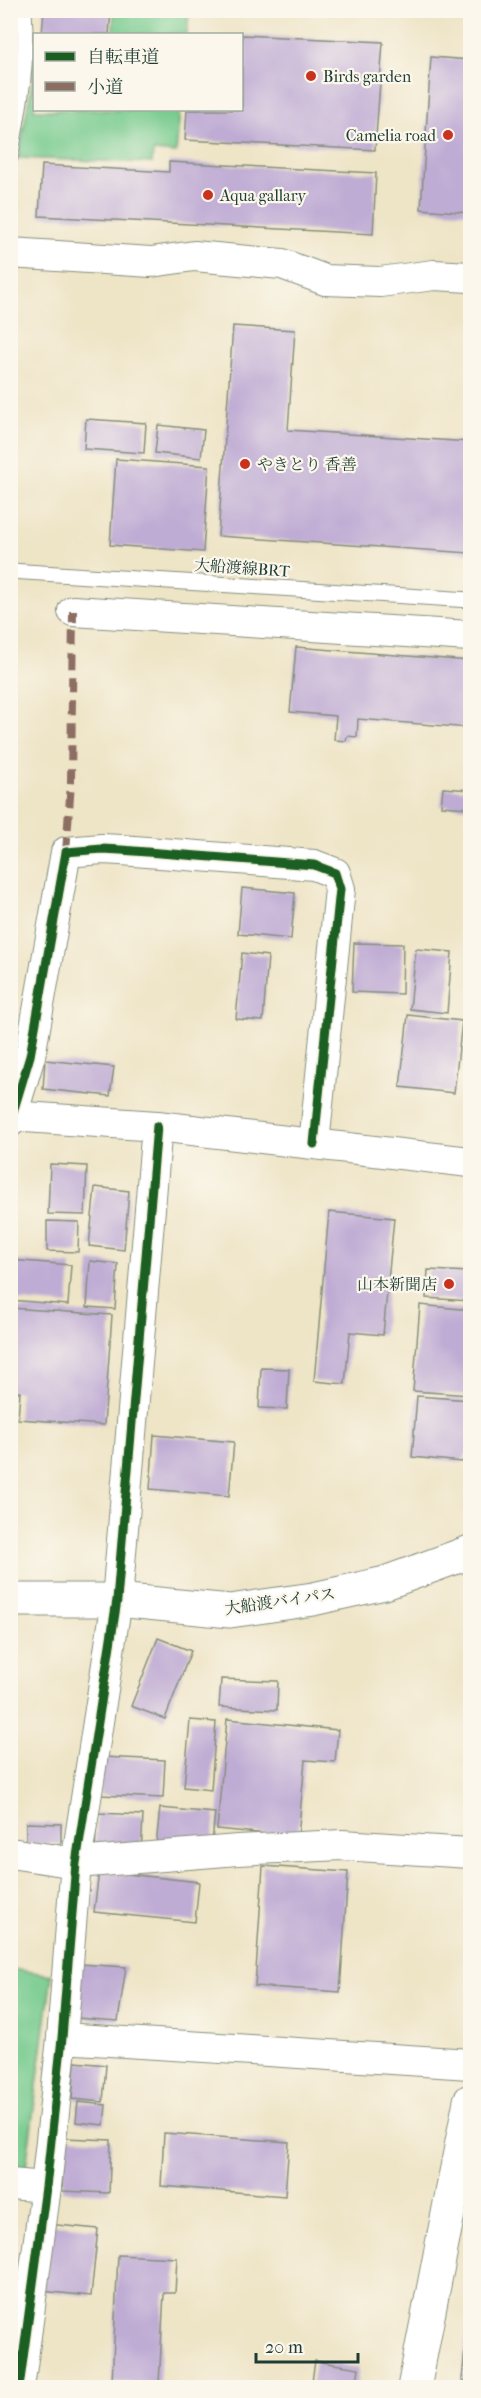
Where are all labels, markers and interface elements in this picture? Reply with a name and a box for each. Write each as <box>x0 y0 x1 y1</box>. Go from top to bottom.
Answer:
legend <box>33 33 243 111</box>
text: 自転車道 <box>87 47 159 68</box>
place label: Birds garden <box>323 67 412 86</box>
marker: Birds garden <box>304 69 318 83</box>
text: 小道 <box>87 77 123 98</box>
place label: Camelia road <box>346 126 436 145</box>
marker: Camelia road <box>441 128 455 142</box>
place label: Aqua gallary <box>219 186 306 205</box>
marker: Aqua gallary <box>201 188 215 202</box>
place label: やきとり 香善 <box>257 455 356 474</box>
marker: やきとり 香善 <box>238 457 252 471</box>
street label: 大船渡線BRT <box>193 555 291 581</box>
place label: 山本新聞店 <box>357 1275 437 1294</box>
marker: 山本新聞店 <box>442 1277 456 1291</box>
street label: 大船渡バイパス <box>223 1584 337 1618</box>
scale bar <box>256 2326 358 2364</box>
text: 20 m <box>265 2337 303 2358</box>

